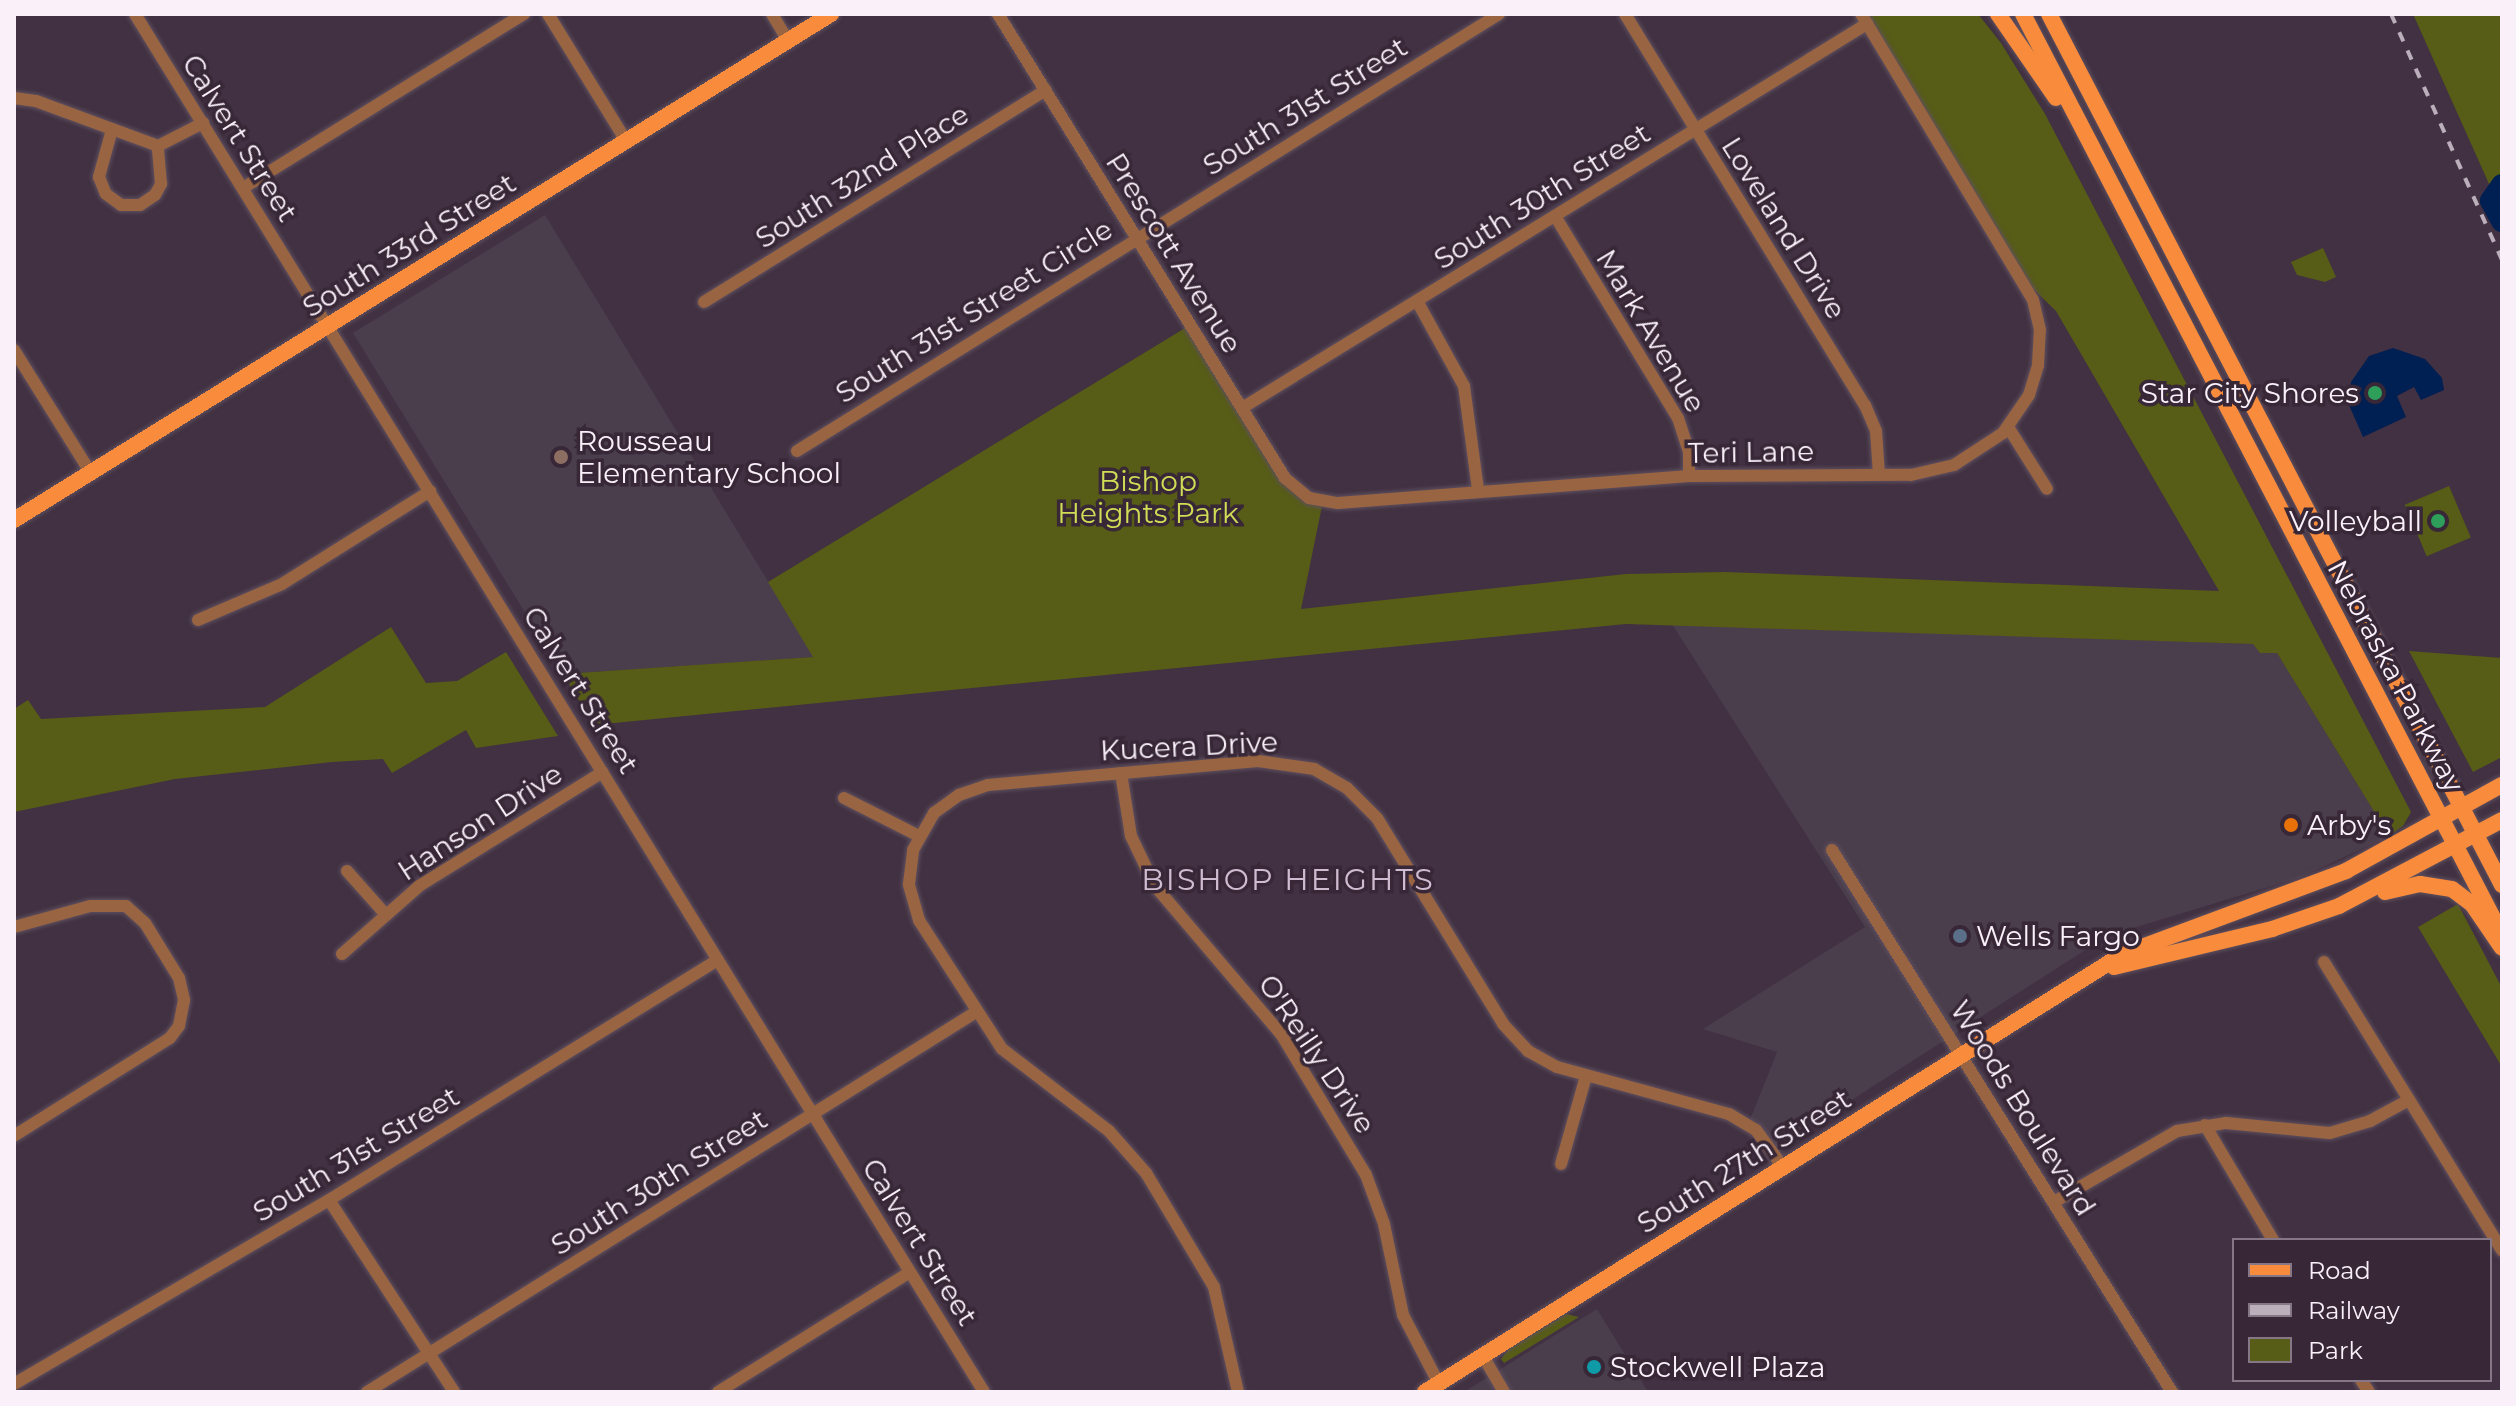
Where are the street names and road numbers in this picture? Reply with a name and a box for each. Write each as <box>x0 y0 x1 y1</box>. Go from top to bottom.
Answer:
street label: South 31st Street <box>1197 30 1413 182</box>
street label: Calvert Street <box>175 48 305 228</box>
street label: South 32nd Place <box>749 97 975 255</box>
street label: South 30th Street <box>1428 116 1656 276</box>
street label: Loveland Drive <box>1715 131 1853 325</box>
street label: Prescott Avenue <box>1099 147 1249 359</box>
street label: South 33rd Street <box>296 166 522 324</box>
street label: South 31st Street Circle <box>830 212 1118 410</box>
street label: Mark Avenue <box>1589 243 1713 419</box>
street label: Teri Lane <box>1688 434 1814 470</box>
street label: Nebraska Parkway <box>2321 554 2471 798</box>
street label: Calvert Street <box>516 600 646 780</box>
street label: Kucera Drive <box>1099 725 1279 767</box>
street label: Hanson Drive <box>392 756 568 888</box>
street label: O'Reilly Drive <box>1252 968 1382 1140</box>
street label: Woods Boulevard <box>1943 994 2103 1222</box>
street label: South 31st Street <box>247 1079 465 1229</box>
street label: South 27th Street <box>1631 1082 1857 1240</box>
street label: South 30th Street <box>545 1102 773 1262</box>
street label: Calvert Street <box>855 1152 985 1332</box>

